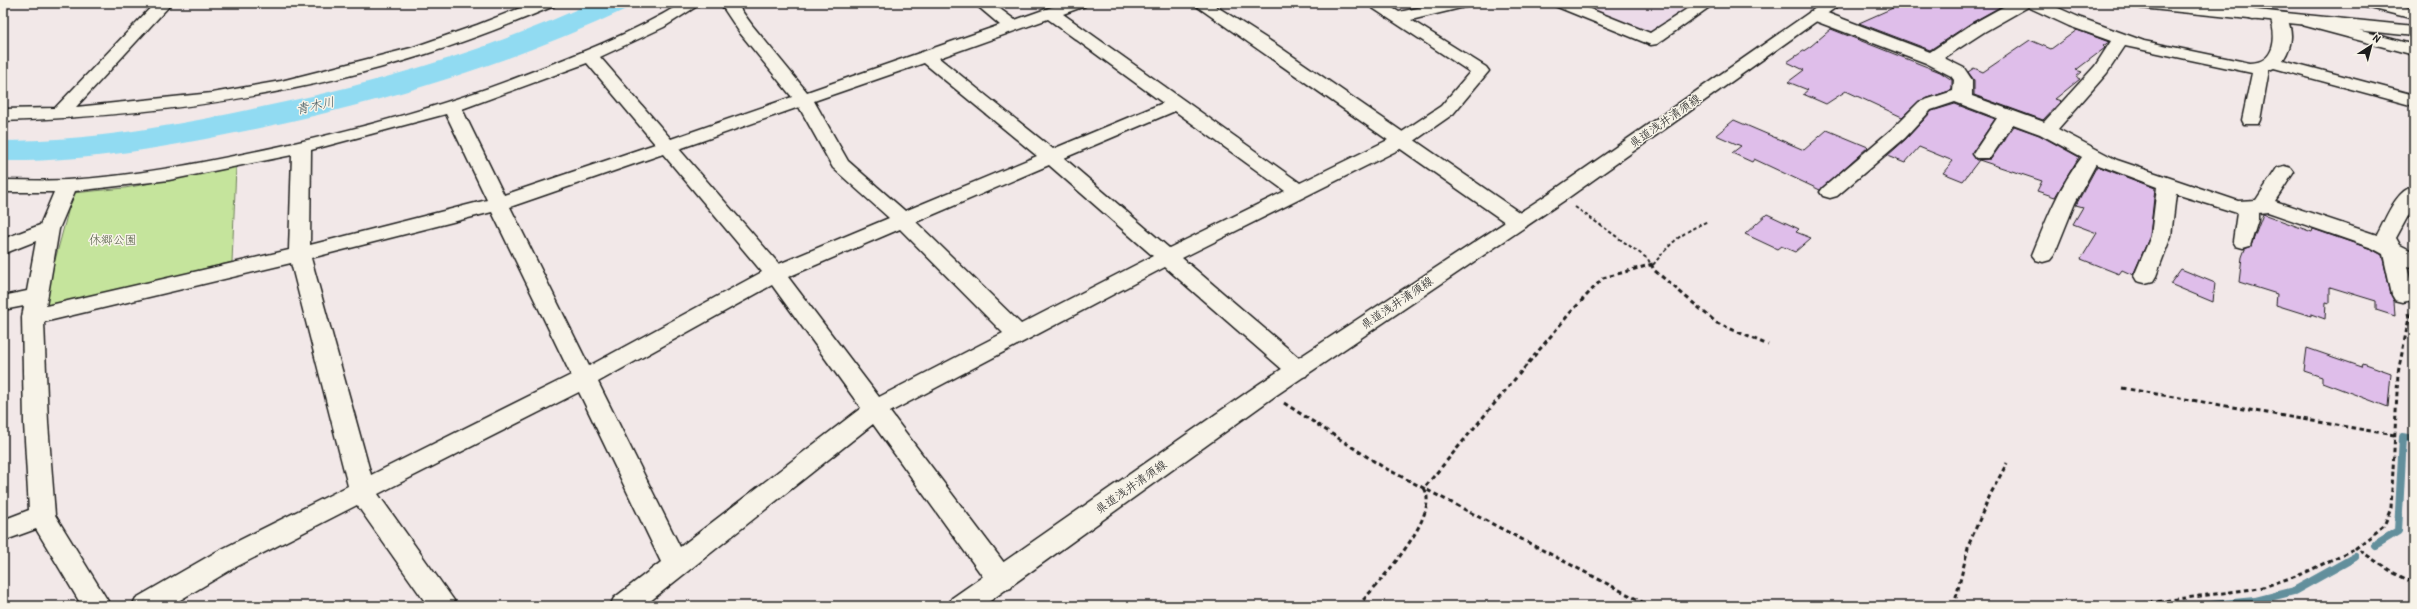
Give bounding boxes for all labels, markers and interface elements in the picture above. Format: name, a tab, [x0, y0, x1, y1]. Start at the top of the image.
north arrow	[2351, 26, 2391, 66]
text: N	[2370, 31, 2383, 45]
street label: 県道浅井清須線	[1625, 90, 1704, 152]
water label: 青木川	[294, 92, 336, 118]
park label: 休郷公園	[89, 231, 137, 248]
street label: 県道浅井清須線	[1357, 272, 1436, 333]
street label: 県道浅井清須線	[1091, 456, 1170, 518]

